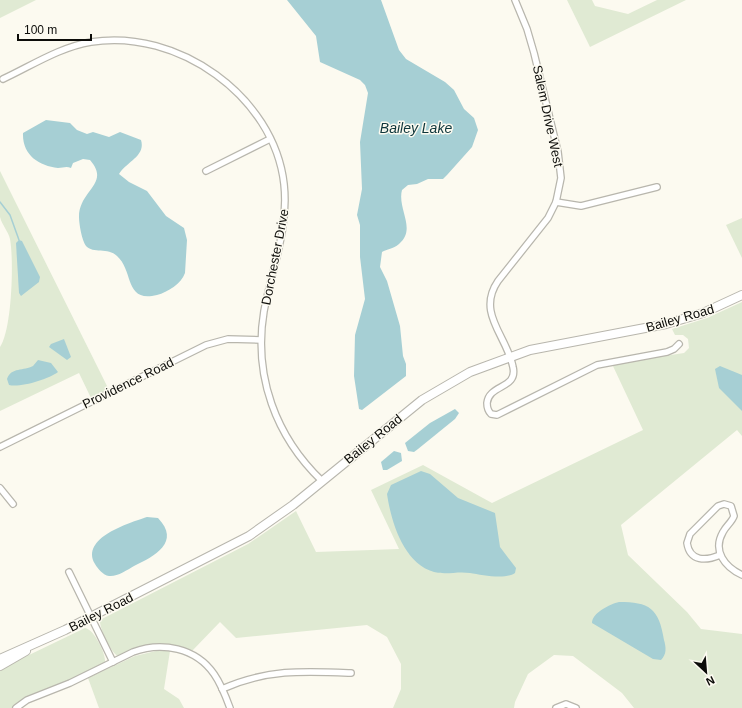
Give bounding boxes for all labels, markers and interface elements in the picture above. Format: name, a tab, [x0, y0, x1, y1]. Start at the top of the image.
scale bar	[18, 16, 91, 42]
text: 100 m	[24, 23, 57, 37]
street label: Salem Drive West	[530, 64, 566, 169]
water label: Bailey Lake	[380, 120, 452, 136]
street label: Dorchester Drive	[258, 208, 292, 306]
street label: Bailey Road	[644, 301, 716, 335]
street label: Providence Road	[80, 354, 176, 412]
street label: Bailey Road	[341, 411, 405, 467]
street label: Bailey Road	[66, 589, 136, 635]
north arrow	[686, 652, 726, 692]
text: N	[704, 674, 717, 688]

